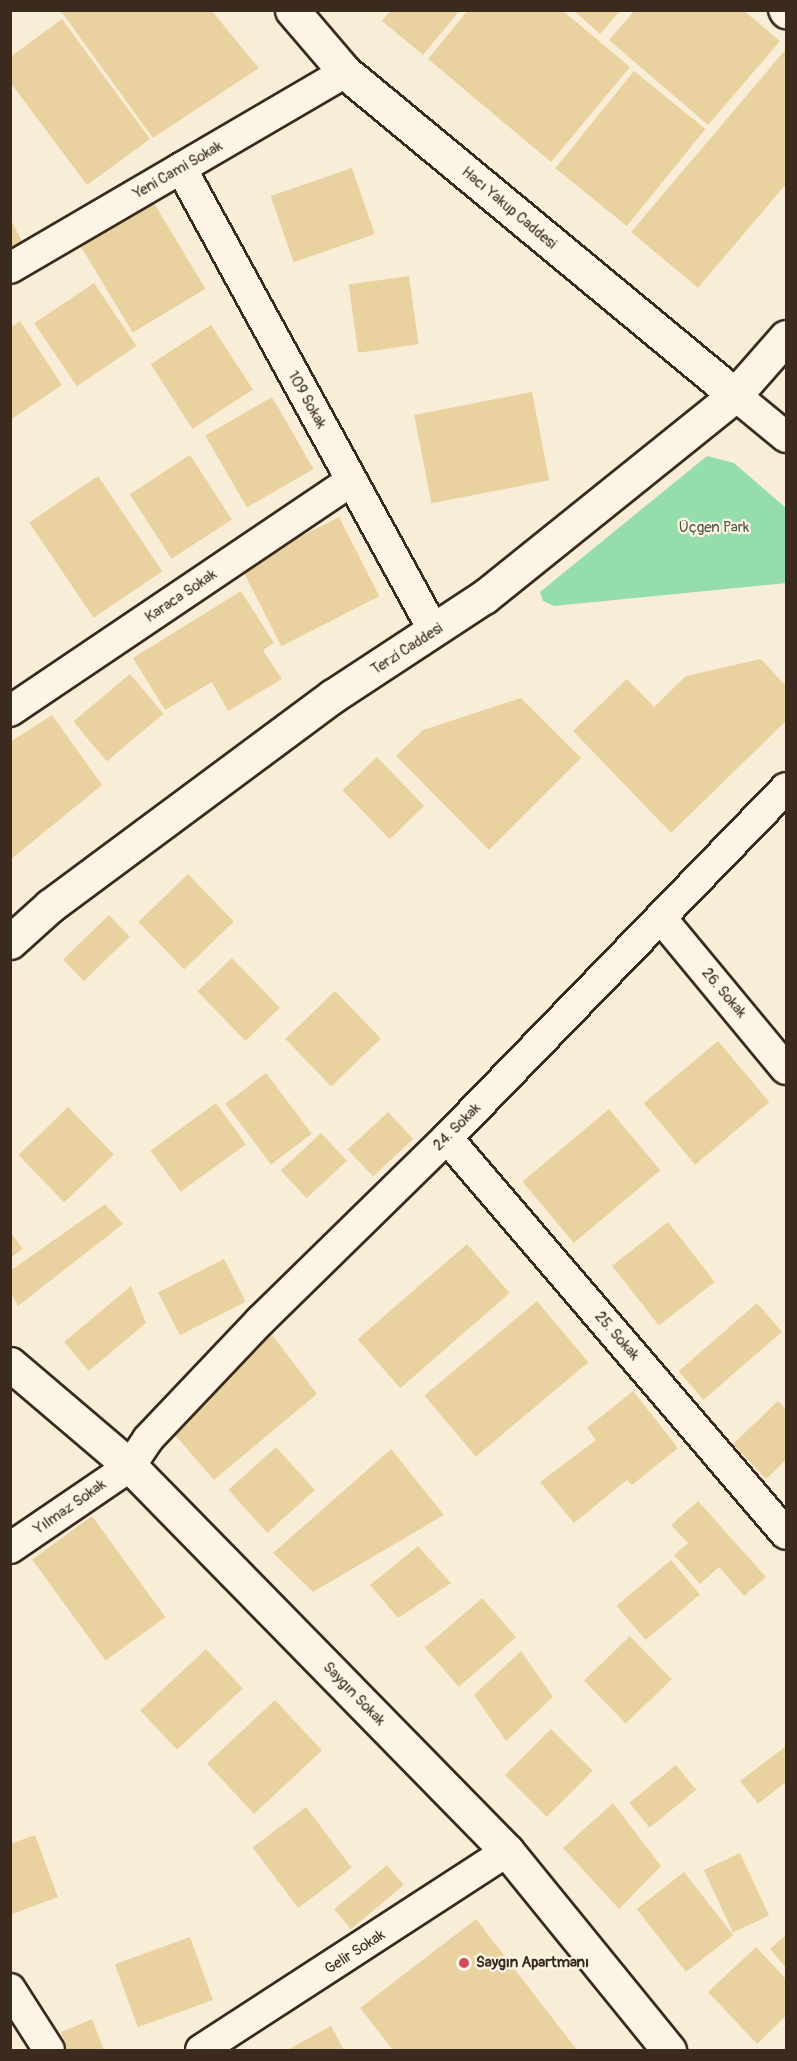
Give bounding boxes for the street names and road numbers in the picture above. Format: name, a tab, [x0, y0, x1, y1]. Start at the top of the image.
street label: Yeni Cami Sokak	[130, 137, 226, 203]
street label: Hacı Yakup Caddesi	[458, 163, 560, 253]
street label: 109 Sokak	[284, 368, 330, 432]
street label: Karaca Sokak	[142, 565, 220, 627]
street label: Terzi Caddesi	[368, 619, 446, 679]
street label: 26. Sokak	[698, 964, 750, 1022]
street label: 24. Sokak	[429, 1099, 485, 1155]
street label: 25. Sokak	[591, 1308, 643, 1364]
street label: Yılmaz Sokak	[30, 1476, 110, 1538]
street label: Saygın Sokak	[319, 1658, 389, 1730]
street label: Gelir Sokak	[321, 1926, 389, 1978]

